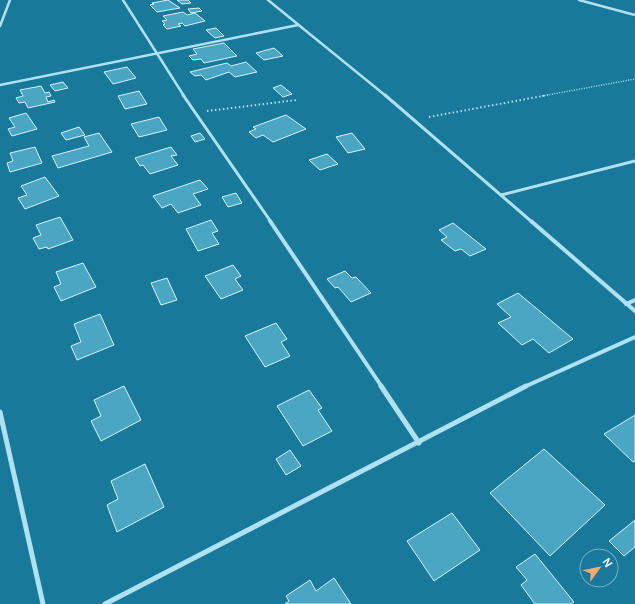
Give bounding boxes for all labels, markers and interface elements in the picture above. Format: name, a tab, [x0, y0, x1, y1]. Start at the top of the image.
north arrow	[579, 548, 619, 588]
text: N	[599, 555, 616, 570]

